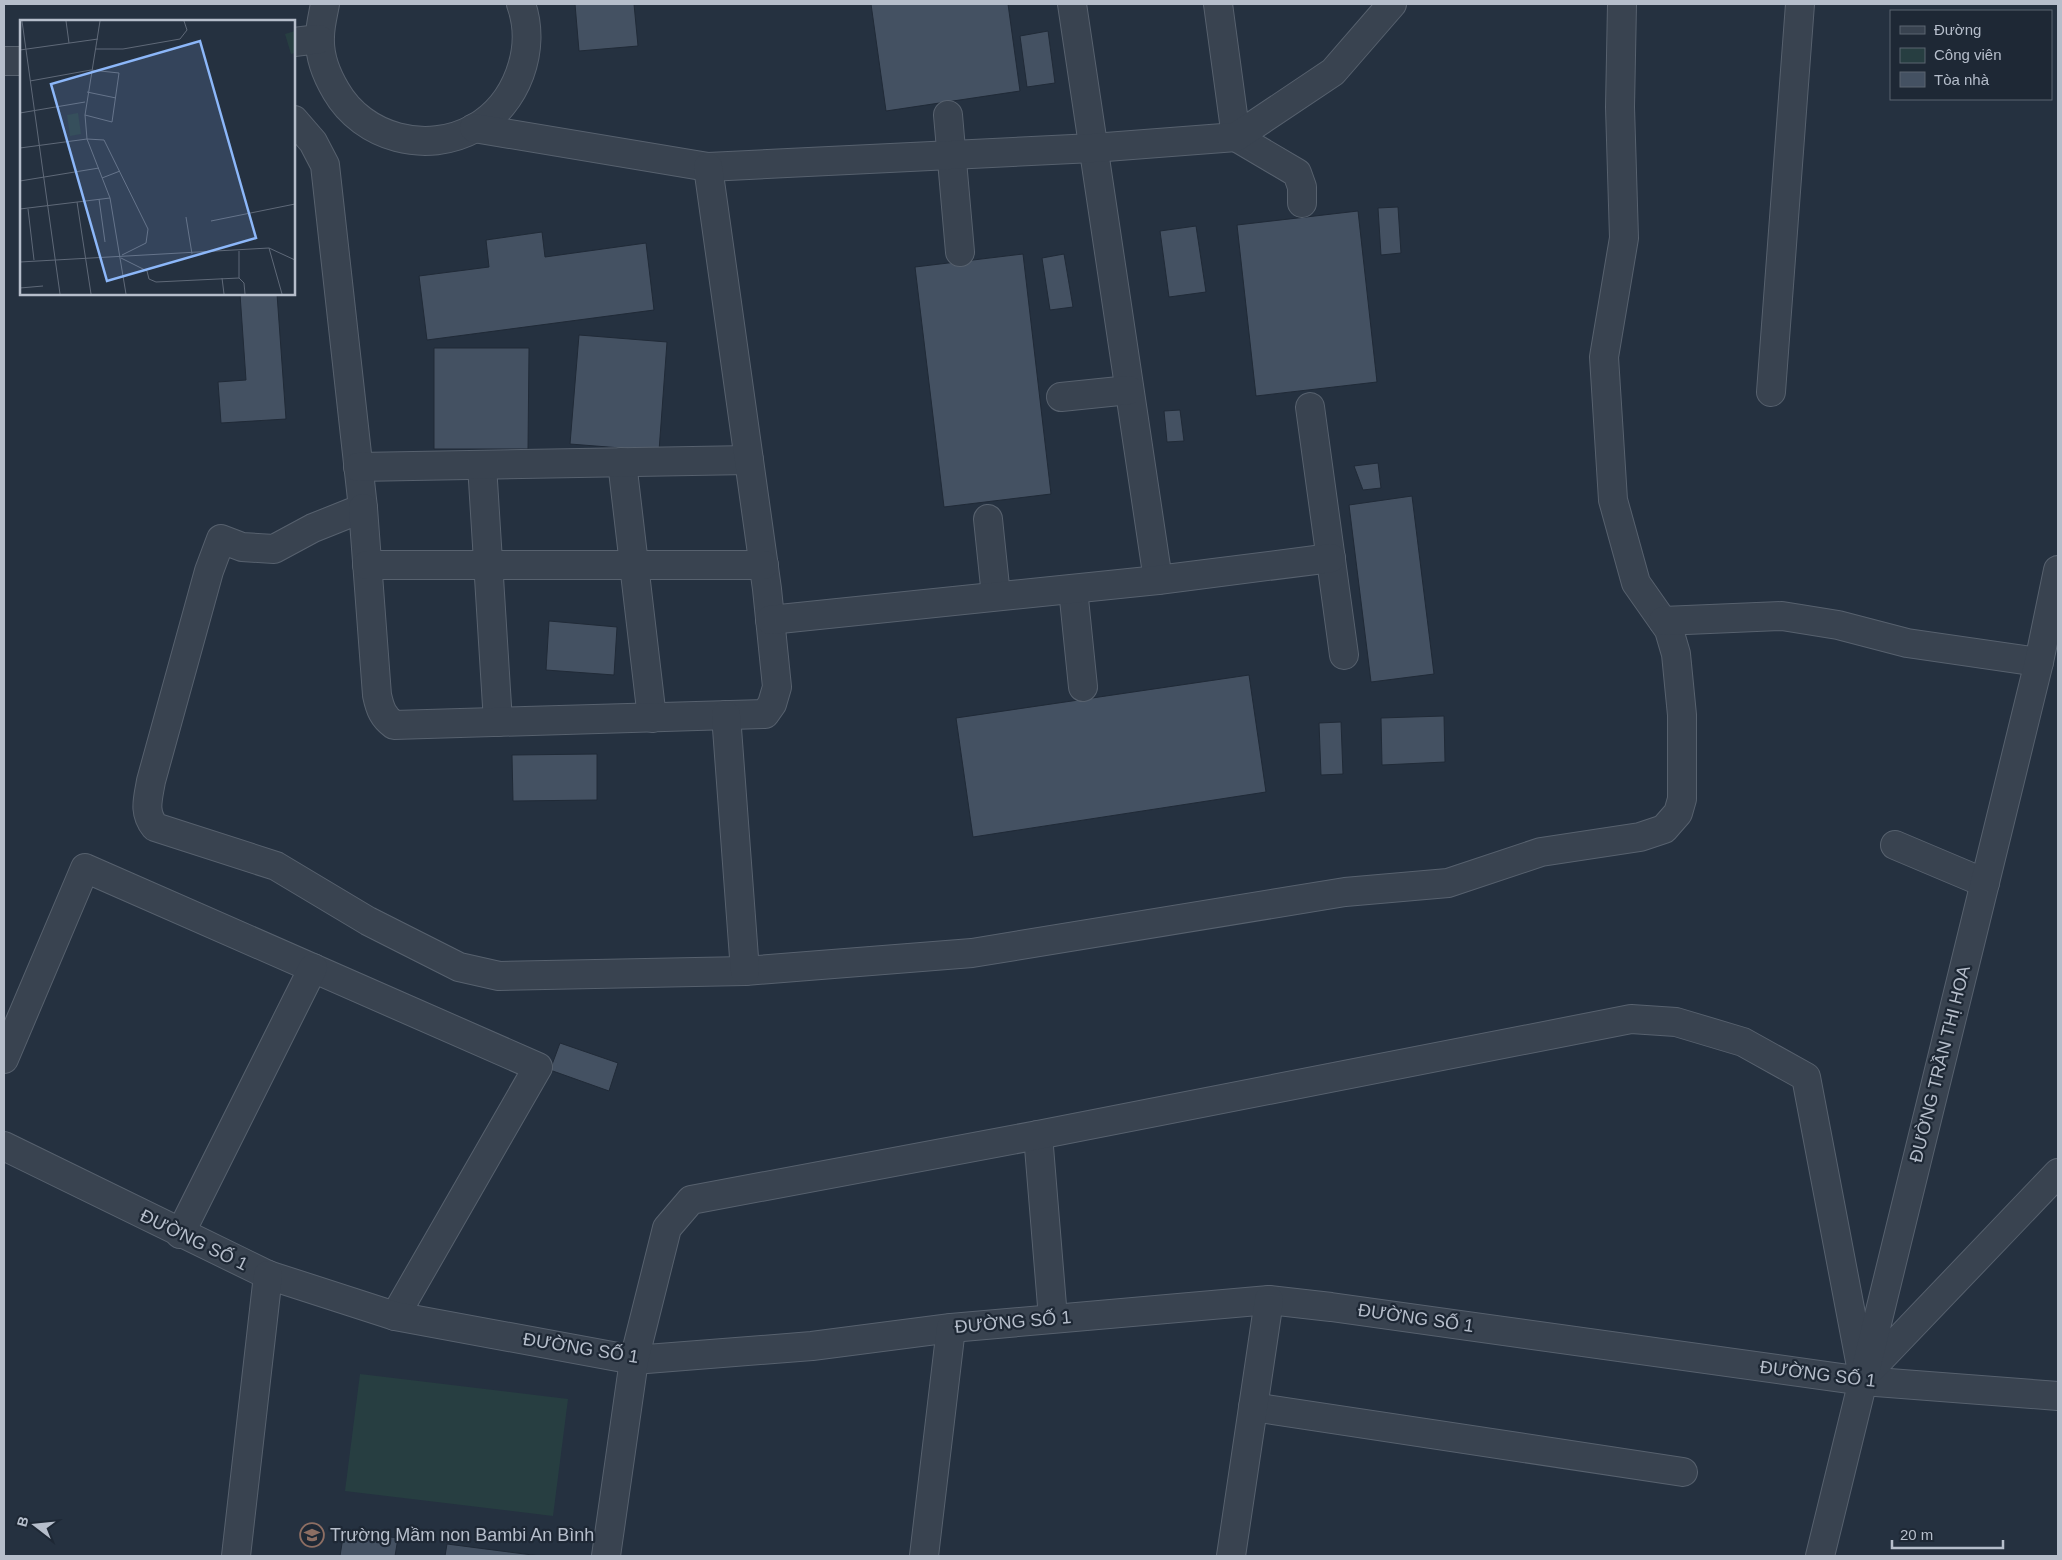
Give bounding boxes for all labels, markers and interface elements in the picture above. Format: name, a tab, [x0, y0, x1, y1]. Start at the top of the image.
legend	[1890, 10, 2052, 100]
inset map	[20, 20, 295, 295]
text: Đường	[1934, 21, 1981, 38]
text: Công viên	[1934, 46, 2002, 63]
text: Tòa nhà	[1934, 71, 1990, 88]
street label: ĐƯỜNG TRẦN THỊ HOA	[1905, 963, 1974, 1165]
street label: ĐƯỜNG SỐ 1	[137, 1205, 251, 1275]
street label: ĐƯỜNG SỐ 1	[1357, 1299, 1475, 1336]
street label: ĐƯỜNG SỐ 1	[954, 1306, 1072, 1337]
street label: ĐƯỜNG SỐ 1	[522, 1328, 640, 1367]
street label: ĐƯỜNG SỐ 1	[1759, 1356, 1877, 1391]
north arrow	[10, 1500, 60, 1550]
text: B	[13, 1514, 32, 1528]
scale bar	[1892, 1518, 2003, 1550]
school or university icon: Trường Mầm non Bambi An Bình	[299, 1522, 325, 1548]
place label: Trường Mầm non Bambi An Bình	[330, 1525, 594, 1545]
text: 20 m	[1900, 1526, 1933, 1543]

